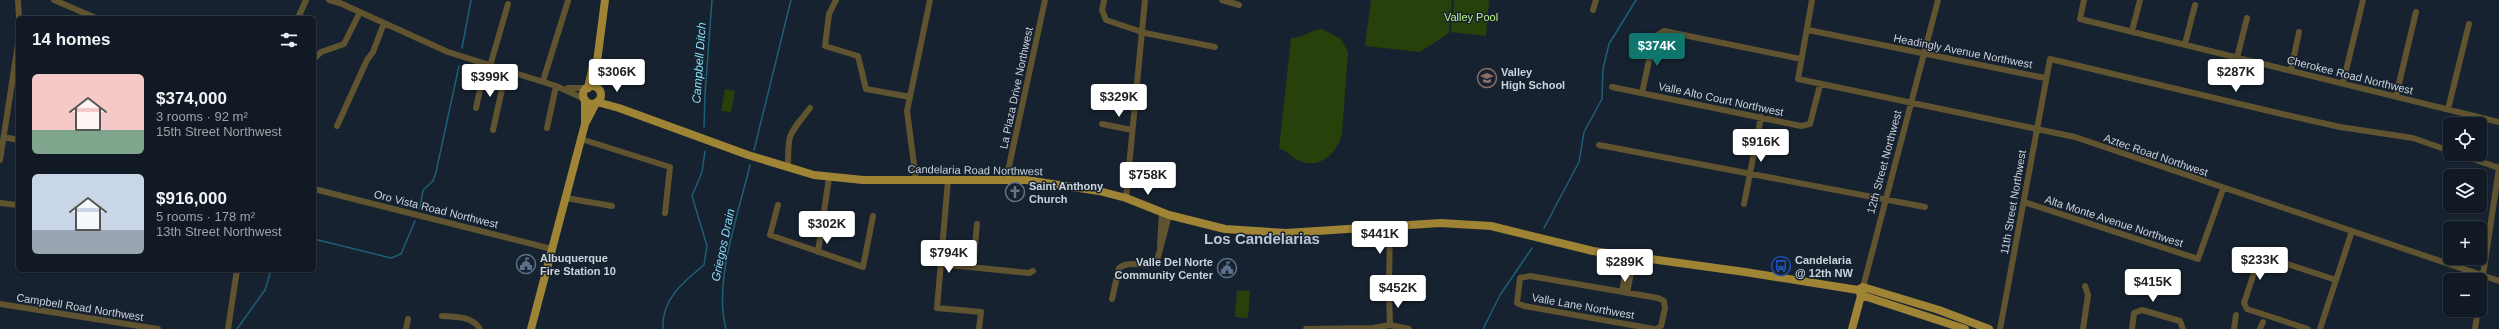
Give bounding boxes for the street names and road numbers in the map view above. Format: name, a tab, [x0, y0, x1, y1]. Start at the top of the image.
street label: La Plaza Drive Northwest	[997, 26, 1035, 150]
street label: Headingly Avenue Northwest	[1893, 32, 2033, 70]
street label: Cherokee Road Northwest	[2286, 53, 2414, 97]
street label: Valle Alto Court Northwest	[1657, 80, 1785, 118]
street label: 12th Street Northwest	[1864, 109, 1904, 215]
street label: Aztec Road Northwest	[2102, 132, 2210, 178]
street label: 11th Street Northwest	[1998, 149, 2028, 255]
street label: Candelaria Road Northwest	[907, 163, 1043, 177]
street label: Oro Vista Road Northwest	[373, 188, 499, 230]
street label: Alta Monte Avenue Northwest	[2043, 193, 2185, 249]
street label: Campbell Road Northwest	[16, 291, 144, 323]
street label: Valle Lane Northwest	[1531, 291, 1635, 321]

